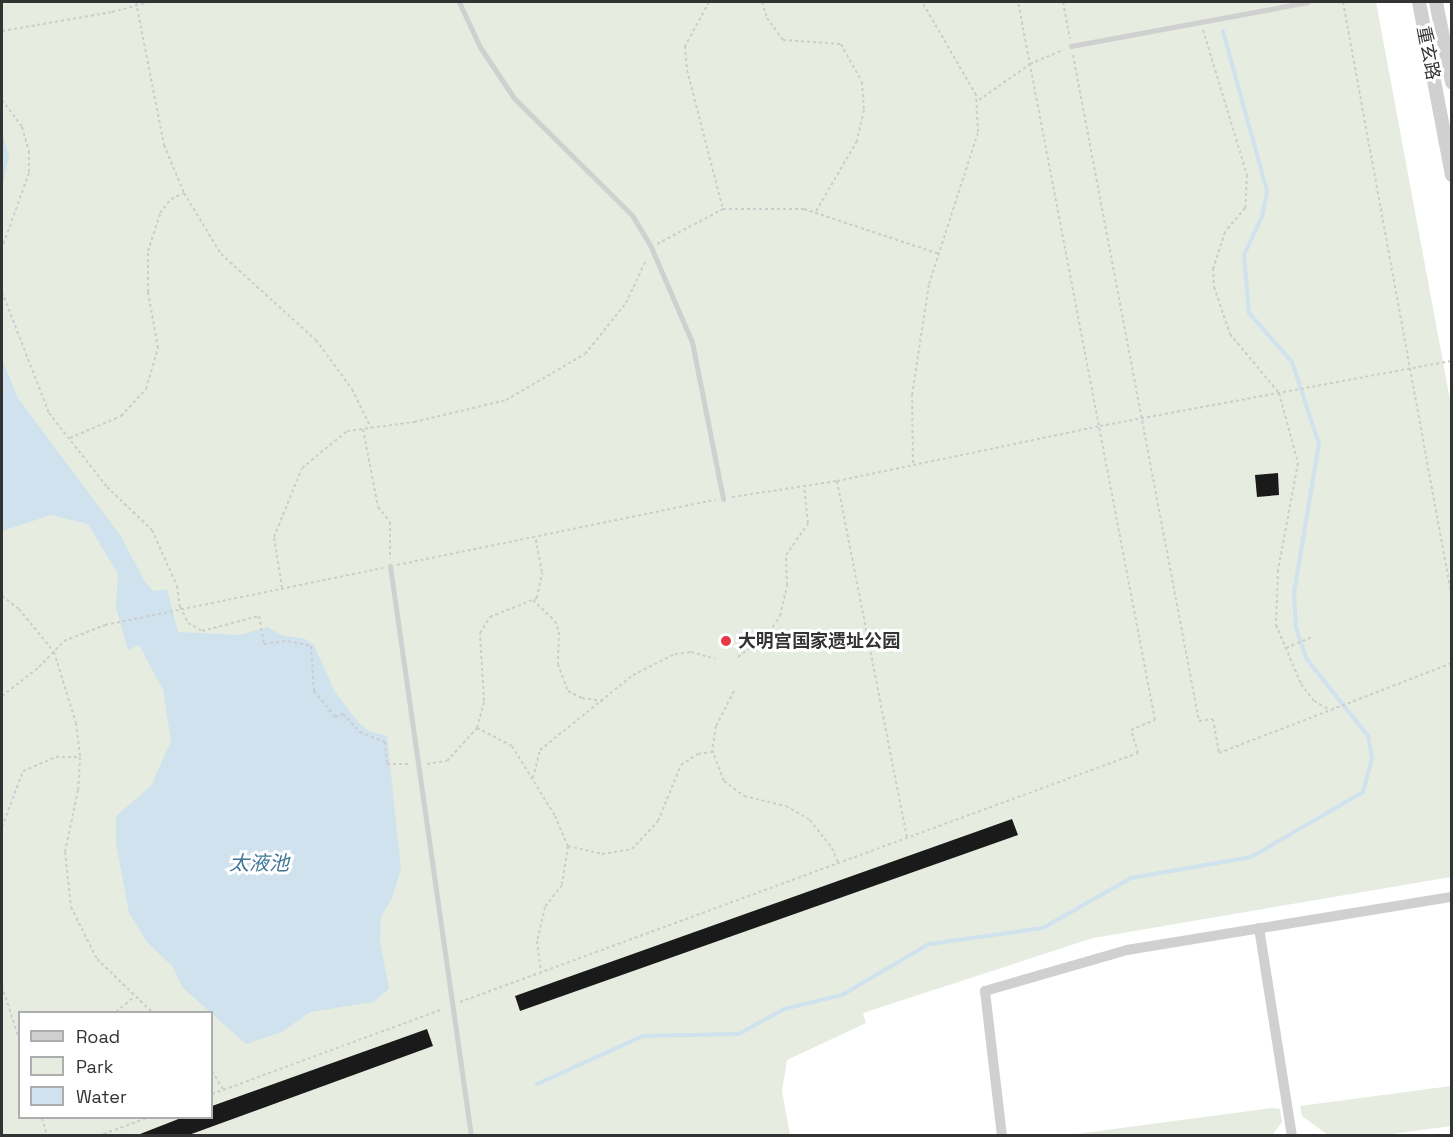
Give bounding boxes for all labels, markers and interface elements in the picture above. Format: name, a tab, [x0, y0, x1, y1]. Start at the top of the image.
street label: 重玄路	[1412, 24, 1444, 82]
place label: 大明宫国家遗址公园	[738, 630, 900, 652]
marker: 大明宫国家遗址公园	[719, 634, 733, 648]
water label: 太液池	[229, 851, 289, 875]
legend	[18, 1011, 213, 1119]
text: Road	[76, 1025, 120, 1048]
text: Park	[76, 1055, 113, 1078]
text: Water	[76, 1085, 127, 1108]

